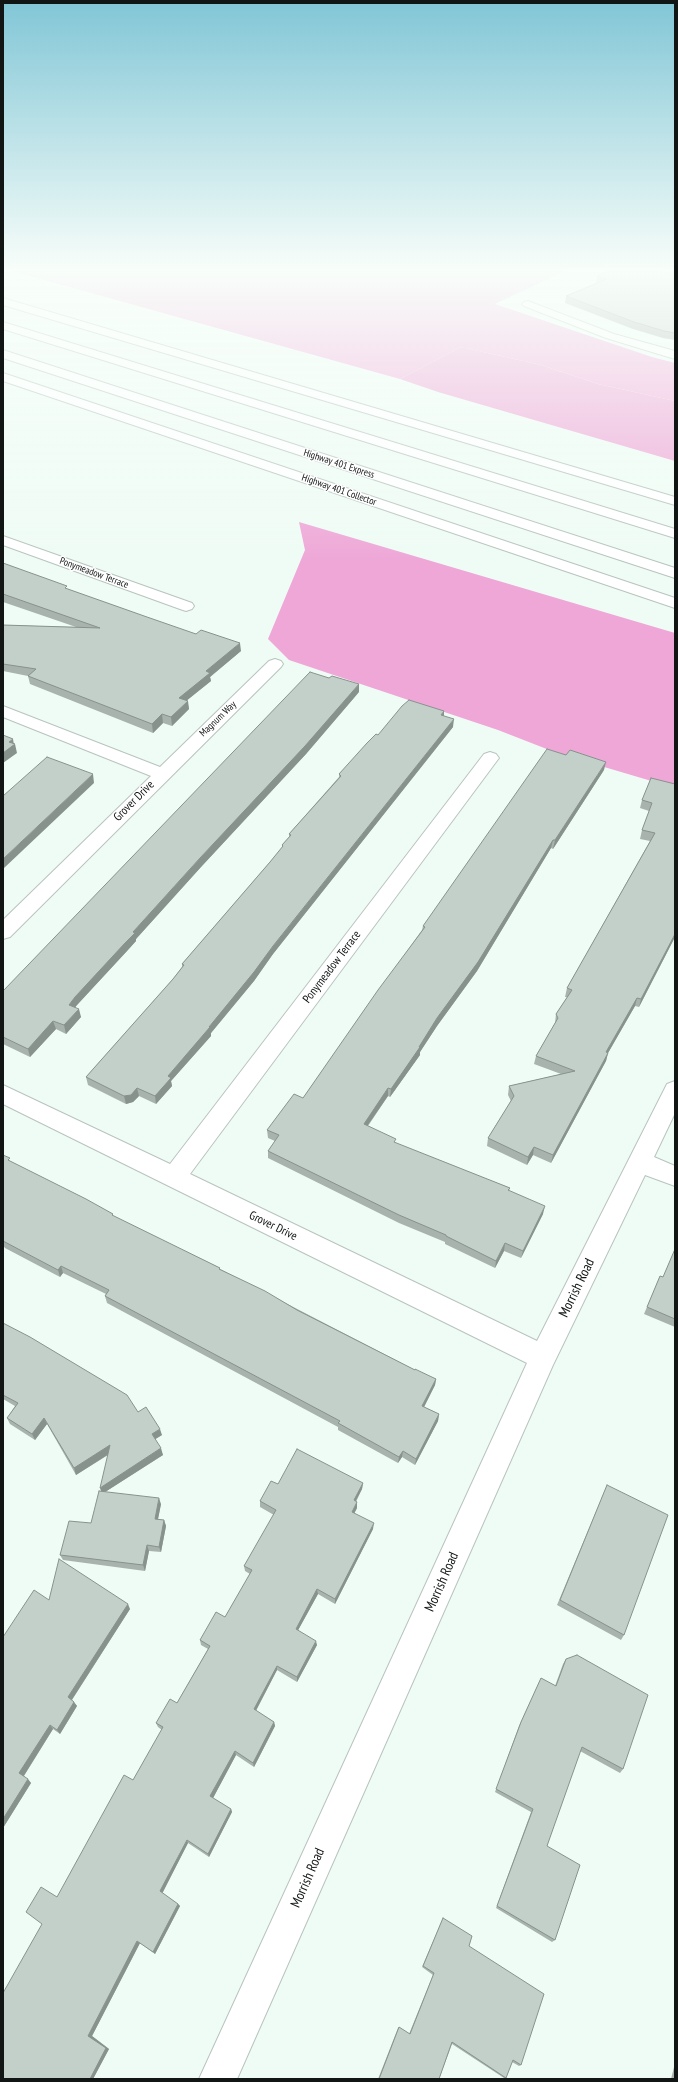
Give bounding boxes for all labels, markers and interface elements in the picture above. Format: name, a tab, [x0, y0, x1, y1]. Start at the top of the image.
street label: Highway 401 Express	[302, 447, 376, 481]
street label: Highway 401 Collector	[300, 472, 378, 508]
street label: Ponymeadow Terrace	[58, 555, 130, 591]
street label: Magnum Way	[197, 699, 239, 739]
street label: Grover Drive	[111, 778, 157, 824]
street label: Ponymeadow Terrace	[300, 928, 364, 1006]
street label: Grover Drive	[247, 1208, 299, 1244]
street label: Morrish Road	[556, 1256, 598, 1320]
street label: Morrish Road	[421, 1550, 463, 1614]
street label: Morrish Road	[287, 1846, 329, 1910]

